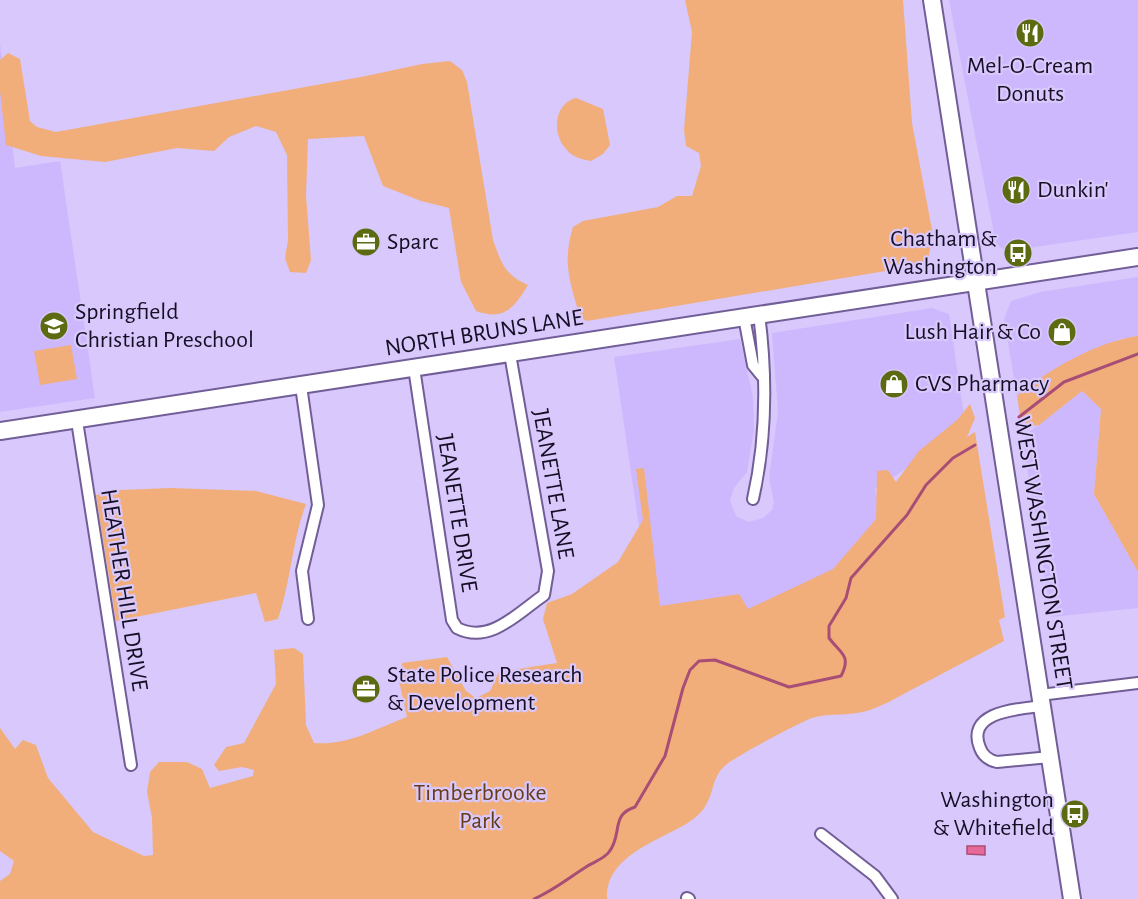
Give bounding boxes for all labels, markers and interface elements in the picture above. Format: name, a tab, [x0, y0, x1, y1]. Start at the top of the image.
restaurant icon: Mel-O-Cream Donuts	[1014, 17, 1046, 49]
place label: Mel-O-Cream Donuts	[967, 54, 1093, 106]
restaurant icon: Dunkin'	[1000, 174, 1032, 206]
place label: Dunkin'	[1037, 178, 1108, 202]
office icon: Sparc	[350, 226, 382, 258]
place label: Chatham & Washington	[883, 227, 997, 279]
place label: Sparc	[387, 230, 438, 254]
bus stop icon: Chatham & Washington	[1002, 237, 1034, 269]
place label: Springfield Christian Preschool	[75, 300, 254, 352]
street label: NORTH BRUNS LANE	[383, 305, 585, 360]
school or university icon: Springfield Christian Preschool	[38, 310, 70, 342]
shop icon: Lush Hair & Co	[1046, 316, 1078, 348]
place label: Lush Hair & Co	[905, 320, 1041, 344]
shop icon: CVS Pharmacy	[878, 368, 910, 400]
place label: CVS Pharmacy	[915, 372, 1049, 396]
street label: JEANETTE LANE	[528, 407, 578, 561]
street label: WEST WASHINGTON STREET	[1010, 415, 1077, 692]
street label: JEANETTE DRIVE	[433, 432, 481, 594]
street label: HEATHER HILL DRIVE	[96, 487, 152, 693]
place label: State Police Research & Development	[387, 663, 582, 715]
office icon: State Police Research & Development	[350, 673, 382, 705]
park label: Timberbrooke Park	[414, 781, 546, 833]
place label: Washington & Whitefield	[933, 788, 1054, 840]
bus stop icon: Washington & Whitefield	[1059, 798, 1091, 830]

